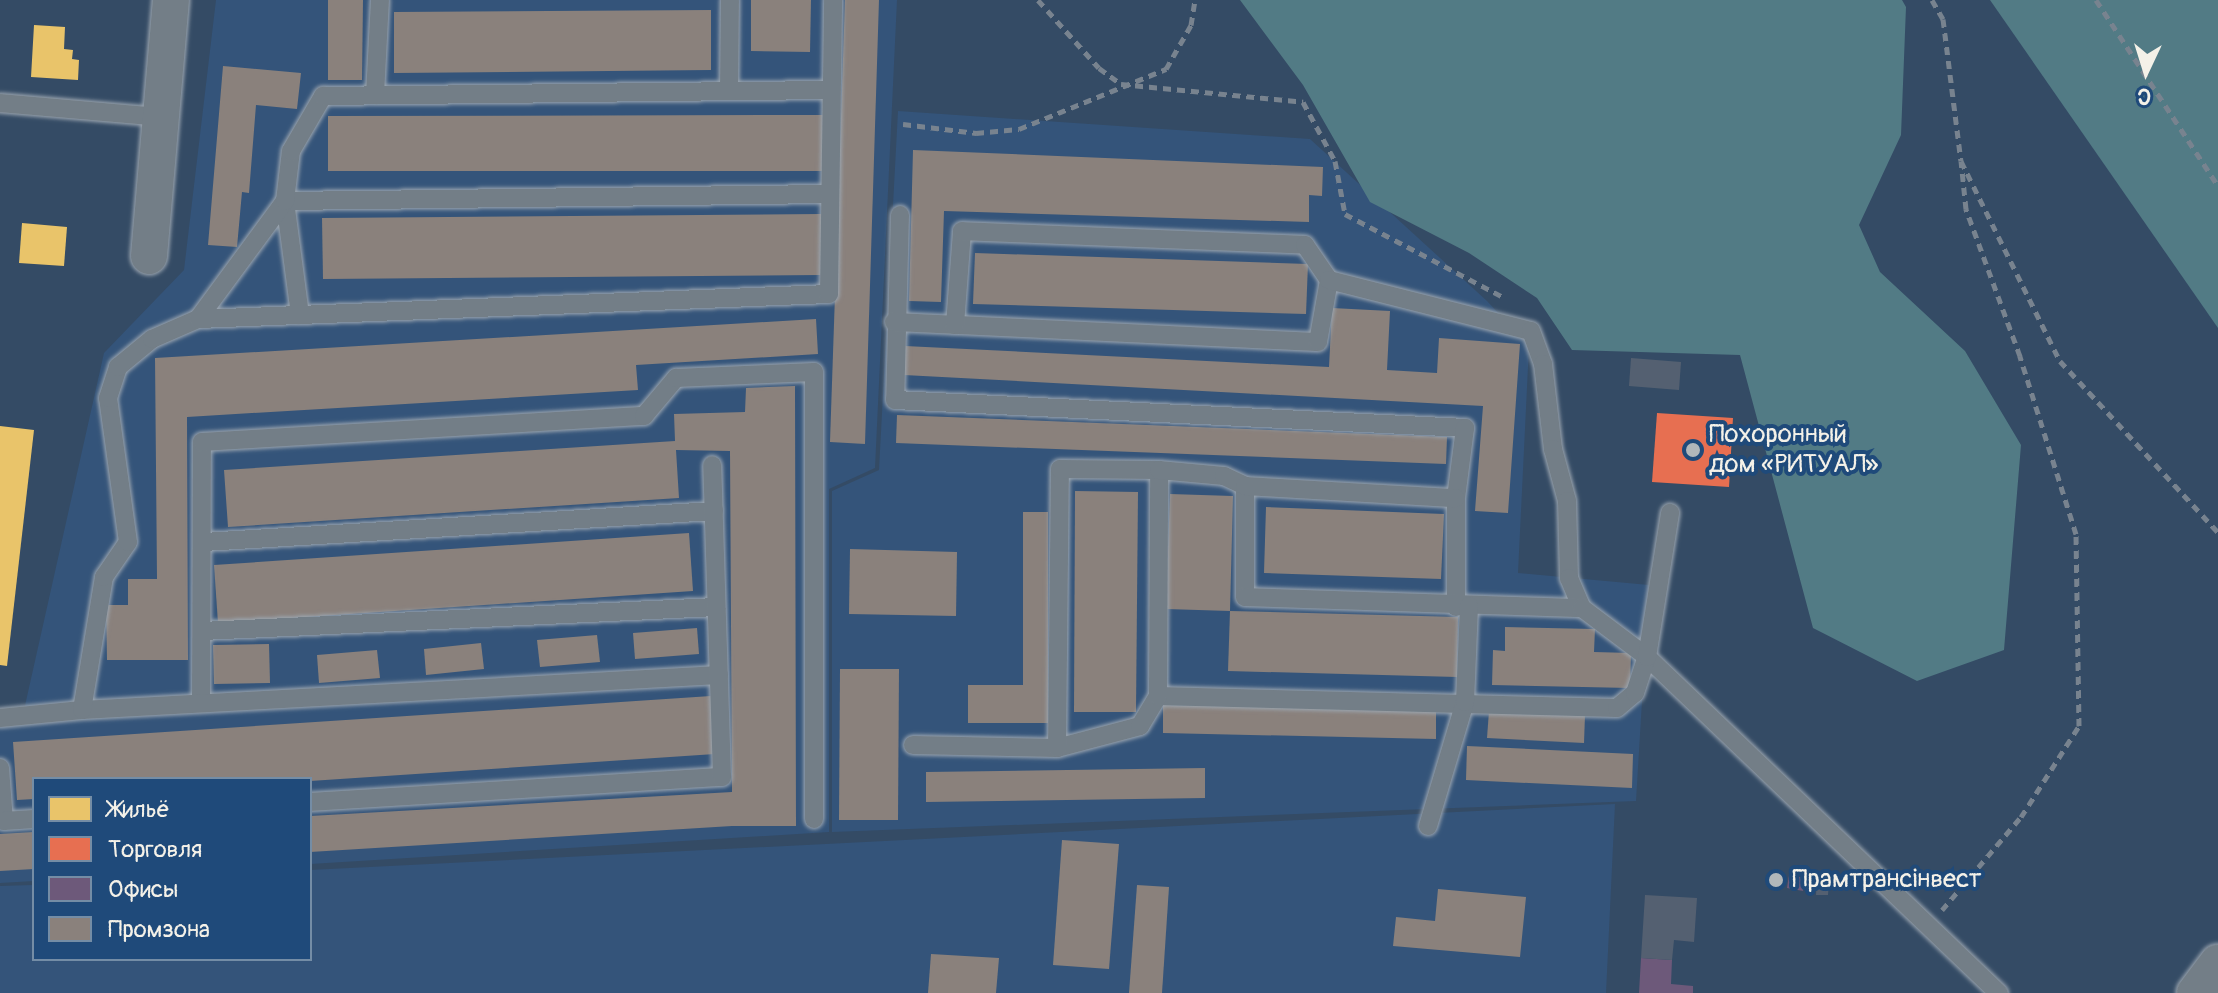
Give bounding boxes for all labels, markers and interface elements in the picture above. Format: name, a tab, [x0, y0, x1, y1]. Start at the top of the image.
north arrow	[2106, 32, 2186, 112]
text: С	[2137, 82, 2152, 110]
place label: Похоронный дом «РИТУАЛ»	[1709, 419, 1878, 480]
marker: Похоронный дом «РИТУАЛ»	[1684, 441, 1702, 459]
legend	[32, 777, 312, 961]
text: Жильё	[108, 795, 170, 824]
text: Торговля	[108, 835, 202, 864]
place label: Прамтрансінвест	[1792, 864, 1982, 896]
marker: Прамтрансінвест	[1767, 871, 1785, 889]
text: Офисы	[108, 875, 179, 904]
text: Промзона	[108, 915, 210, 944]

